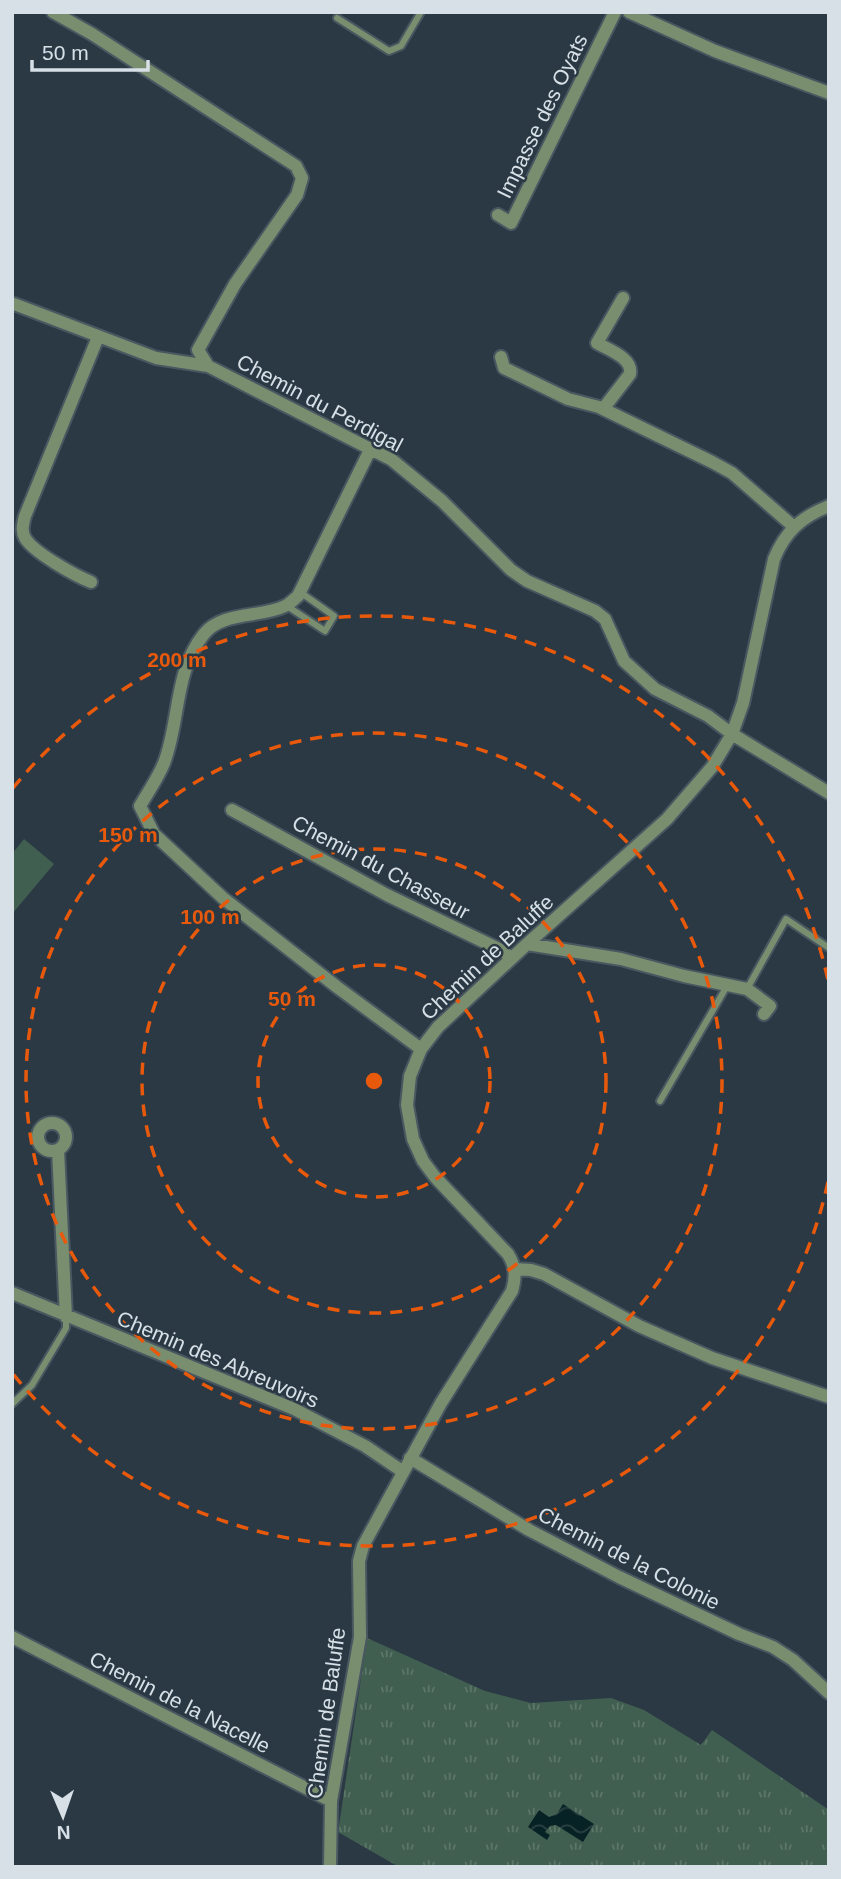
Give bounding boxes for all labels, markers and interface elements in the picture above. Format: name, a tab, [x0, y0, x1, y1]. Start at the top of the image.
scale bar	[32, 28, 147, 72]
street label: Impasse des Oyats	[492, 30, 592, 202]
text: 50 m	[42, 41, 89, 64]
street label: Chemin du Perdigal	[233, 350, 407, 456]
text: 200 m	[147, 648, 207, 671]
street label: Chemin du Chasseur	[289, 811, 473, 923]
text: 150 m	[98, 823, 158, 846]
street label: Chemin de Baluffe	[416, 890, 558, 1024]
text: 100 m	[180, 905, 240, 928]
text: 50 m	[268, 987, 316, 1010]
centre of rings	[362, 1069, 386, 1093]
street label: Chemin des Abreuvoirs	[114, 1306, 322, 1412]
street label: Chemin de la Colonie	[534, 1502, 724, 1614]
street label: Chemin de Baluffe	[303, 1626, 349, 1800]
street label: Chemin de la Nacelle	[86, 1646, 274, 1758]
north arrow	[28, 1781, 98, 1851]
text: N	[56, 1822, 71, 1843]

